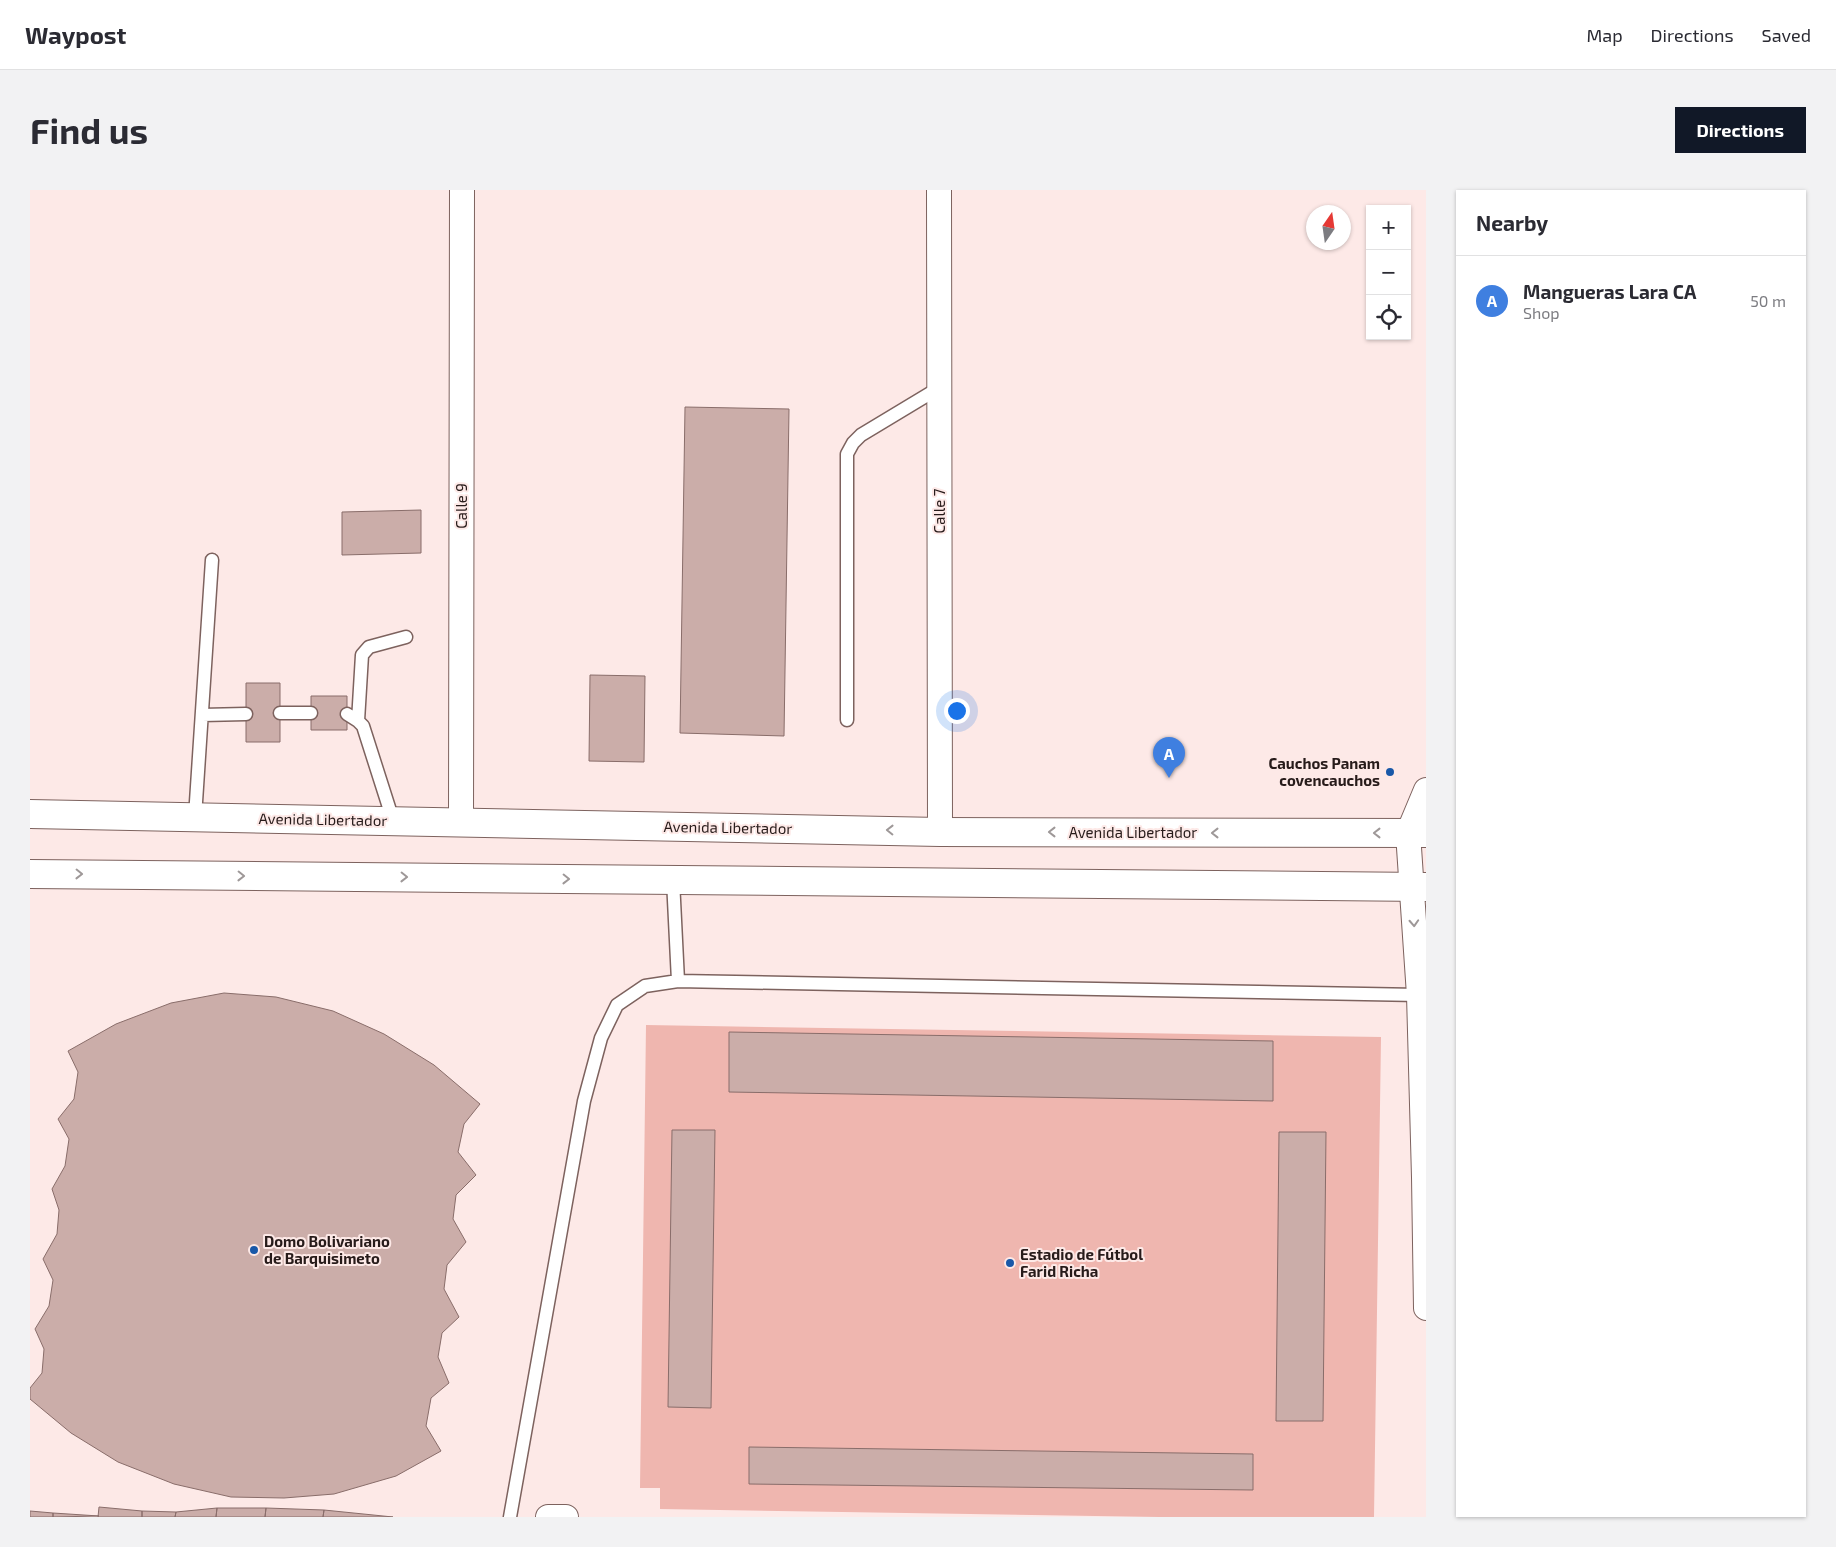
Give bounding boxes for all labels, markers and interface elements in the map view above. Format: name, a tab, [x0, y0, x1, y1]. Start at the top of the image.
text: Waypost	[25, 20, 126, 49]
text: Map	[1586, 24, 1623, 46]
text: Directions	[1651, 24, 1734, 46]
text: Saved	[1762, 24, 1811, 46]
button: Directions	[1675, 107, 1806, 153]
text: Find us	[30, 109, 148, 151]
north arrow	[1306, 205, 1351, 250]
map controls	[1366, 205, 1411, 340]
button: +	[1366, 205, 1411, 250]
text: Nearby	[1476, 210, 1548, 235]
button: −	[1366, 250, 1411, 295]
text: Mangueras Lara CA	[1523, 280, 1696, 303]
text: A	[1487, 291, 1497, 310]
text: 50 m	[1750, 291, 1786, 310]
button: locate	[1366, 295, 1411, 340]
text: Shop	[1523, 303, 1560, 322]
street label: Calle 9	[452, 483, 470, 529]
street label: Calle 7	[930, 488, 948, 533]
your location	[944, 698, 970, 724]
pin: A	[1153, 737, 1185, 778]
place label: Cauchos Panam covencauchos	[1268, 754, 1380, 789]
marker: Cauchos Panam covencauchos	[1384, 766, 1396, 778]
street label: Avenida Libertador	[259, 809, 387, 829]
street label: Avenida Libertador	[664, 817, 792, 837]
street label: Avenida Libertador	[1069, 823, 1197, 841]
one-way arrow	[886, 825, 894, 836]
one-way arrow	[1048, 827, 1056, 837]
one-way arrow	[1211, 828, 1218, 838]
one-way arrow	[1373, 828, 1381, 838]
one-way arrow	[75, 869, 83, 879]
one-way arrow	[238, 871, 245, 881]
one-way arrow	[400, 872, 408, 882]
one-way arrow	[562, 874, 570, 884]
one-way arrow	[1409, 919, 1420, 927]
place label: Domo Bolivariano de Barquisimeto	[264, 1232, 390, 1267]
marker: Domo Bolivariano de Barquisimeto	[248, 1244, 260, 1256]
place label: Estadio de Fútbol Farid Richa	[1020, 1245, 1143, 1280]
marker: Estadio de Fútbol Farid Richa	[1004, 1257, 1016, 1269]

